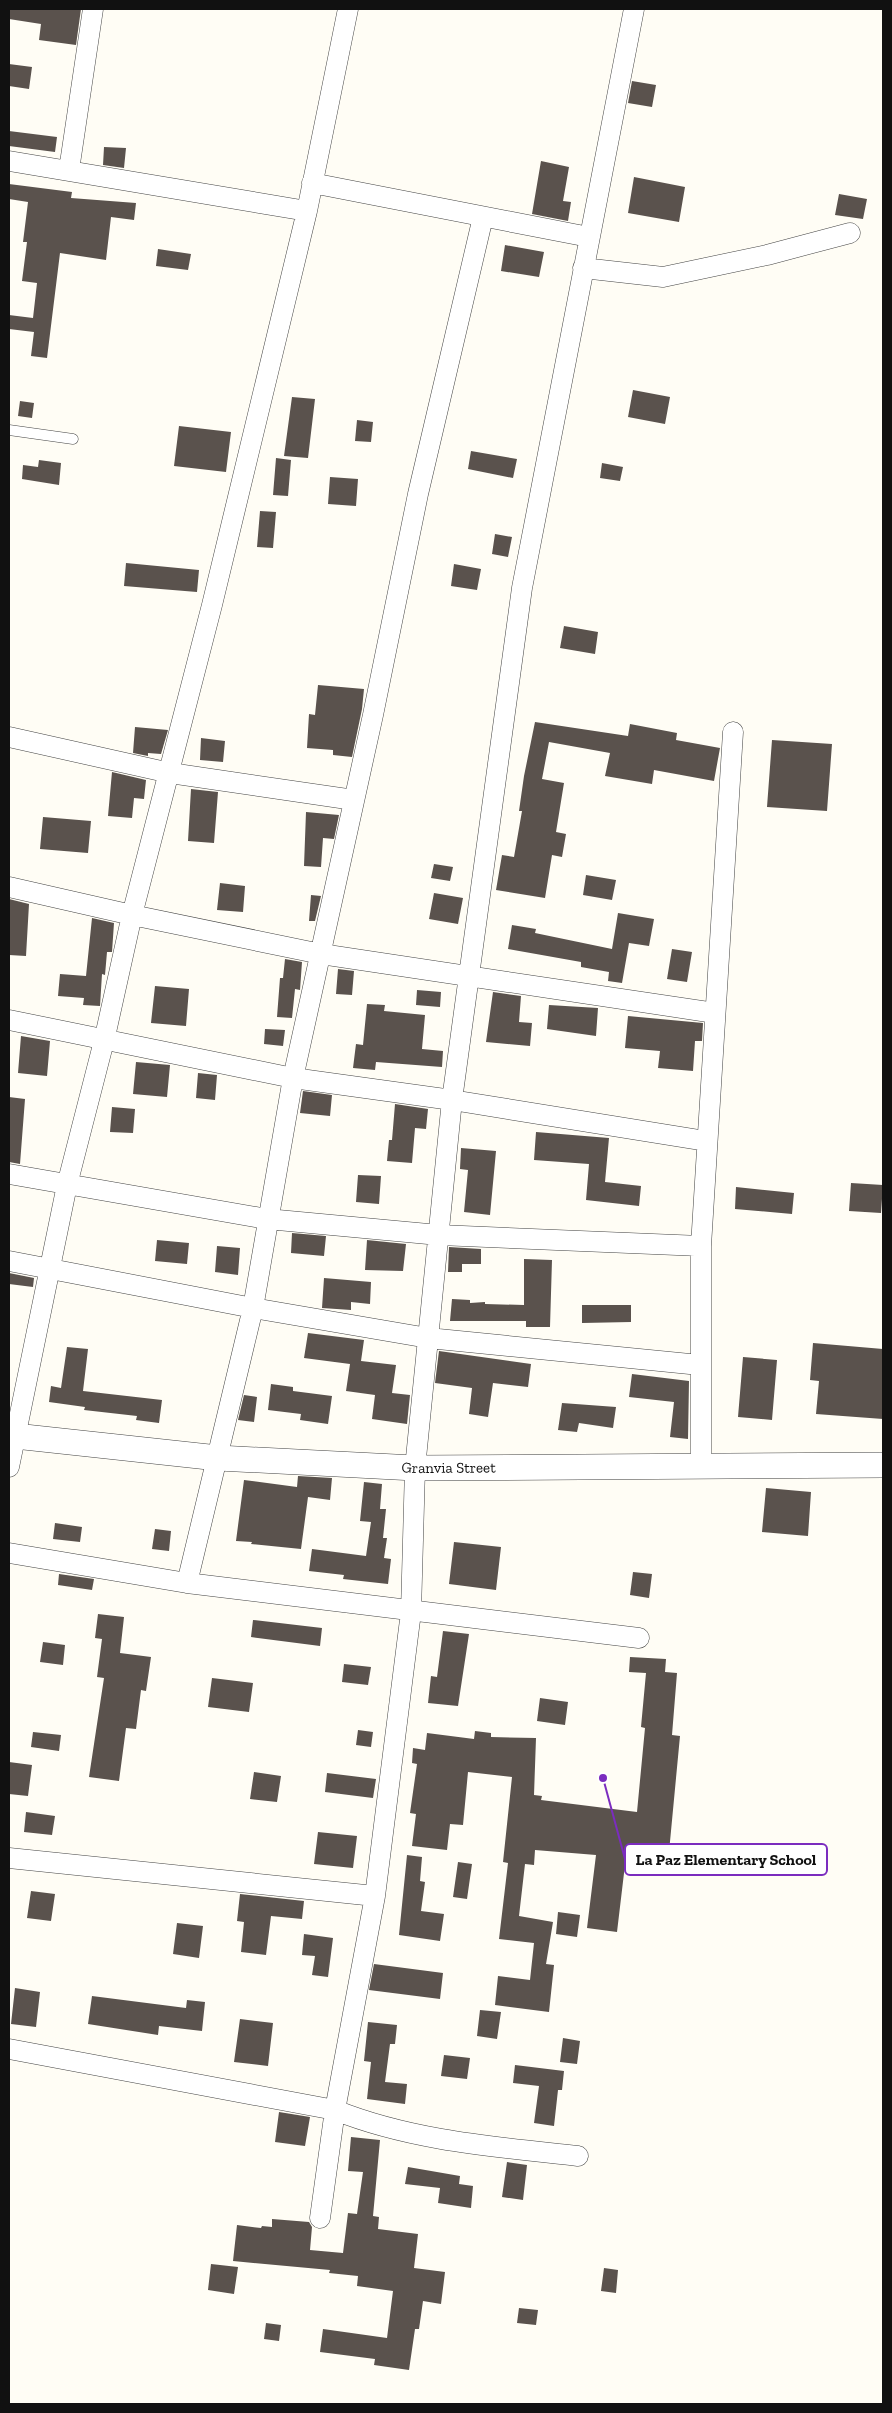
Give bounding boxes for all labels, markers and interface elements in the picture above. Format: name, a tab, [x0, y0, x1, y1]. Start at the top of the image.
street label: Granvia Street	[401, 1458, 496, 1477]
callout: La Paz Elementary School	[625, 1844, 827, 1875]
text: La Paz Elementary School	[636, 1850, 817, 1869]

